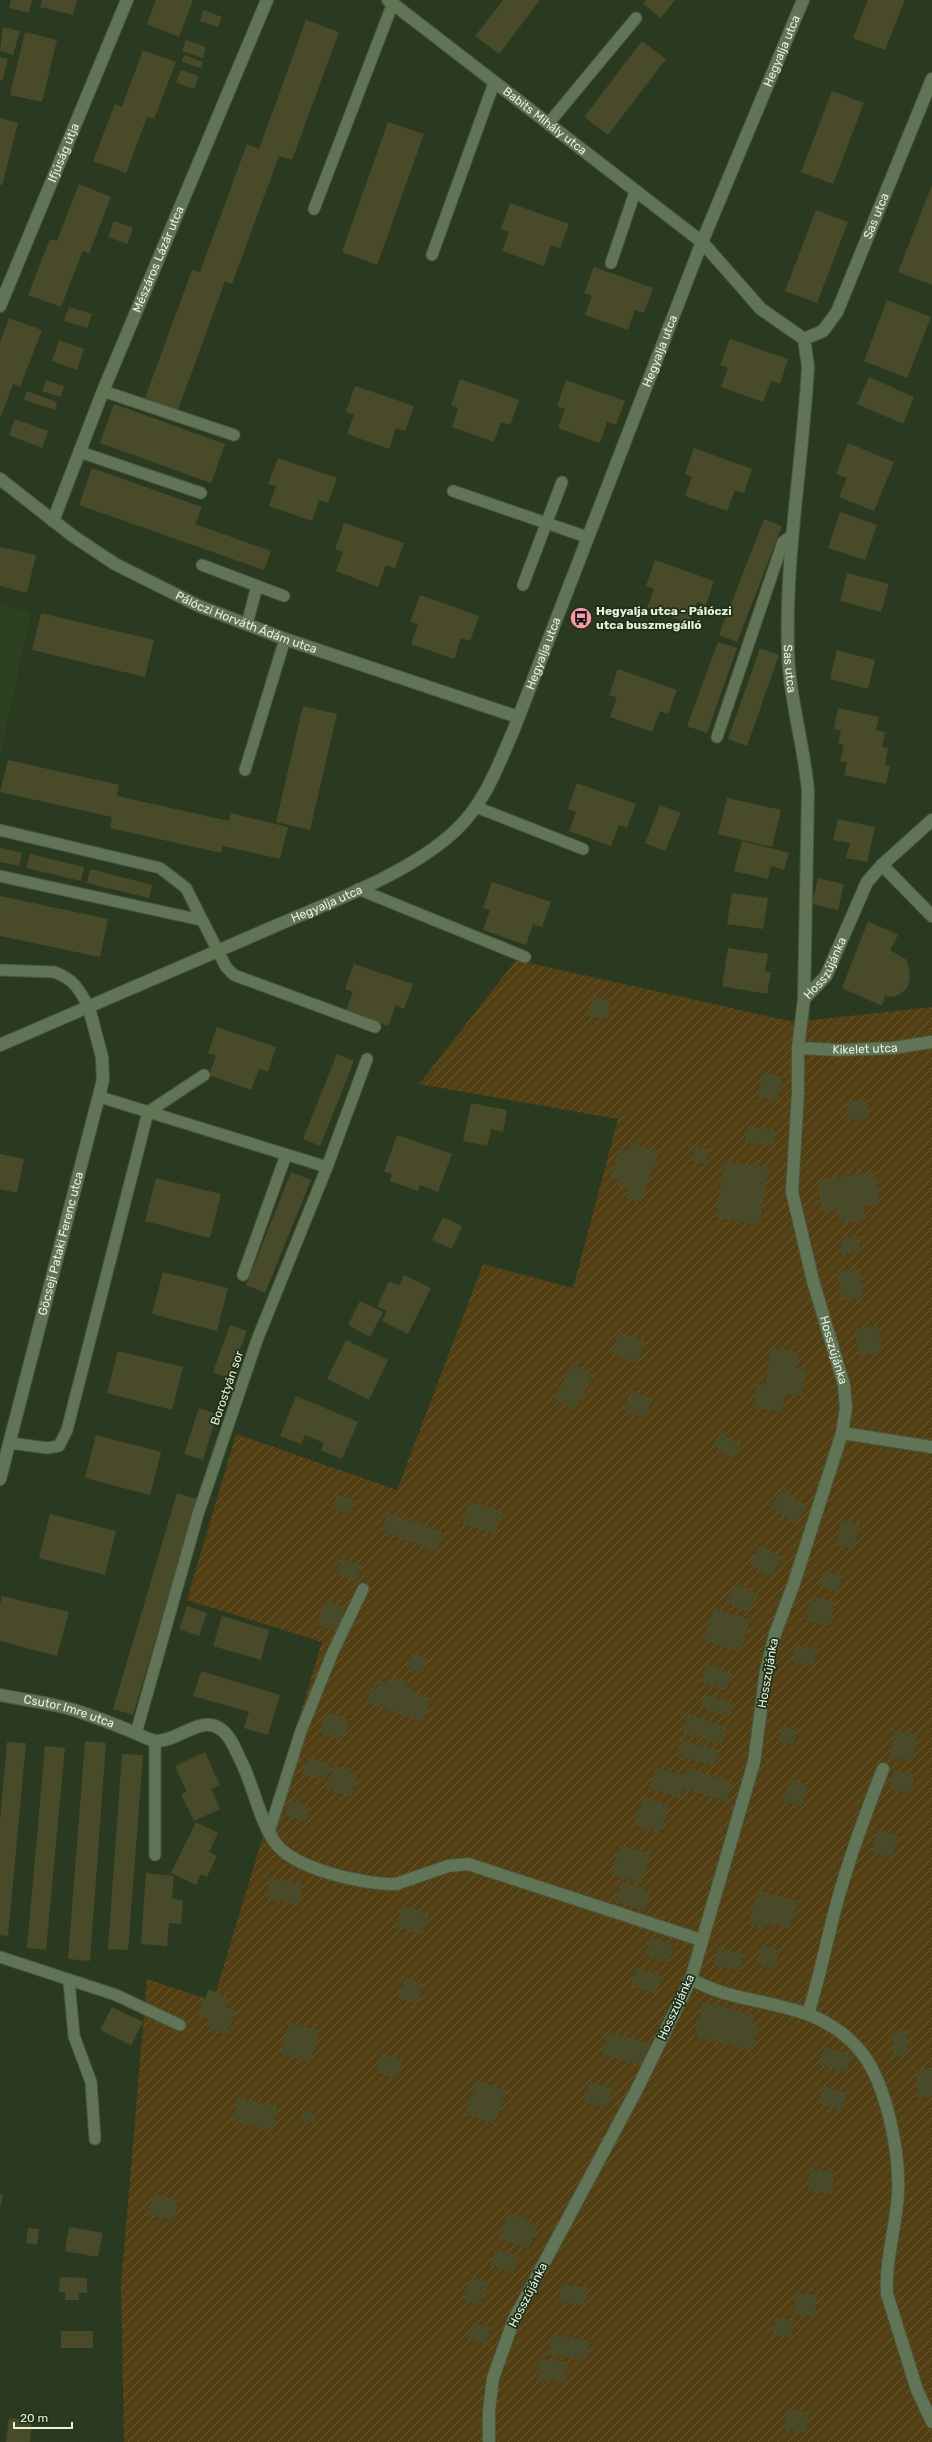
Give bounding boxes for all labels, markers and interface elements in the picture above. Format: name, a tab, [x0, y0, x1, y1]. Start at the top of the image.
street label: Hegyalja utca	[761, 13, 803, 89]
street label: Babits Mihály utca	[500, 84, 590, 158]
street label: Ifjúság útja	[45, 121, 82, 184]
street label: Sas utca	[861, 191, 892, 241]
street label: Mészáros Lázár utca	[130, 204, 187, 315]
street label: Hegyalja utca	[640, 313, 680, 389]
street label: Pálóczi Horváth Ádám utca	[173, 588, 319, 656]
place label: Hegyalja utca - Pálóczi utca buszmegálló	[596, 604, 732, 632]
bus stop icon: Hegyalja utca - Pálóczi utca buszmegálló	[568, 605, 594, 631]
street label: Hegyalja utca	[523, 615, 563, 691]
street label: Sas utca	[781, 644, 799, 694]
street label: Hegyalja utca	[289, 882, 365, 925]
street label: Hosszújánka	[801, 935, 849, 1002]
street label: Kikelet utca	[832, 1040, 899, 1057]
street label: Göcseji Pataki Ferenc utca	[35, 1170, 86, 1317]
street label: Hosszújánka	[817, 1314, 850, 1386]
street label: Borostyán sor	[208, 1349, 246, 1427]
street label: Hosszújánka	[755, 1637, 781, 1709]
street label: Csutor Imre utca	[23, 1692, 116, 1731]
street label: Hosszújánka	[655, 1972, 697, 2042]
street label: Hosszújánka	[506, 2260, 550, 2330]
scale bar	[14, 2404, 72, 2430]
text: 20 m	[20, 2411, 48, 2425]

